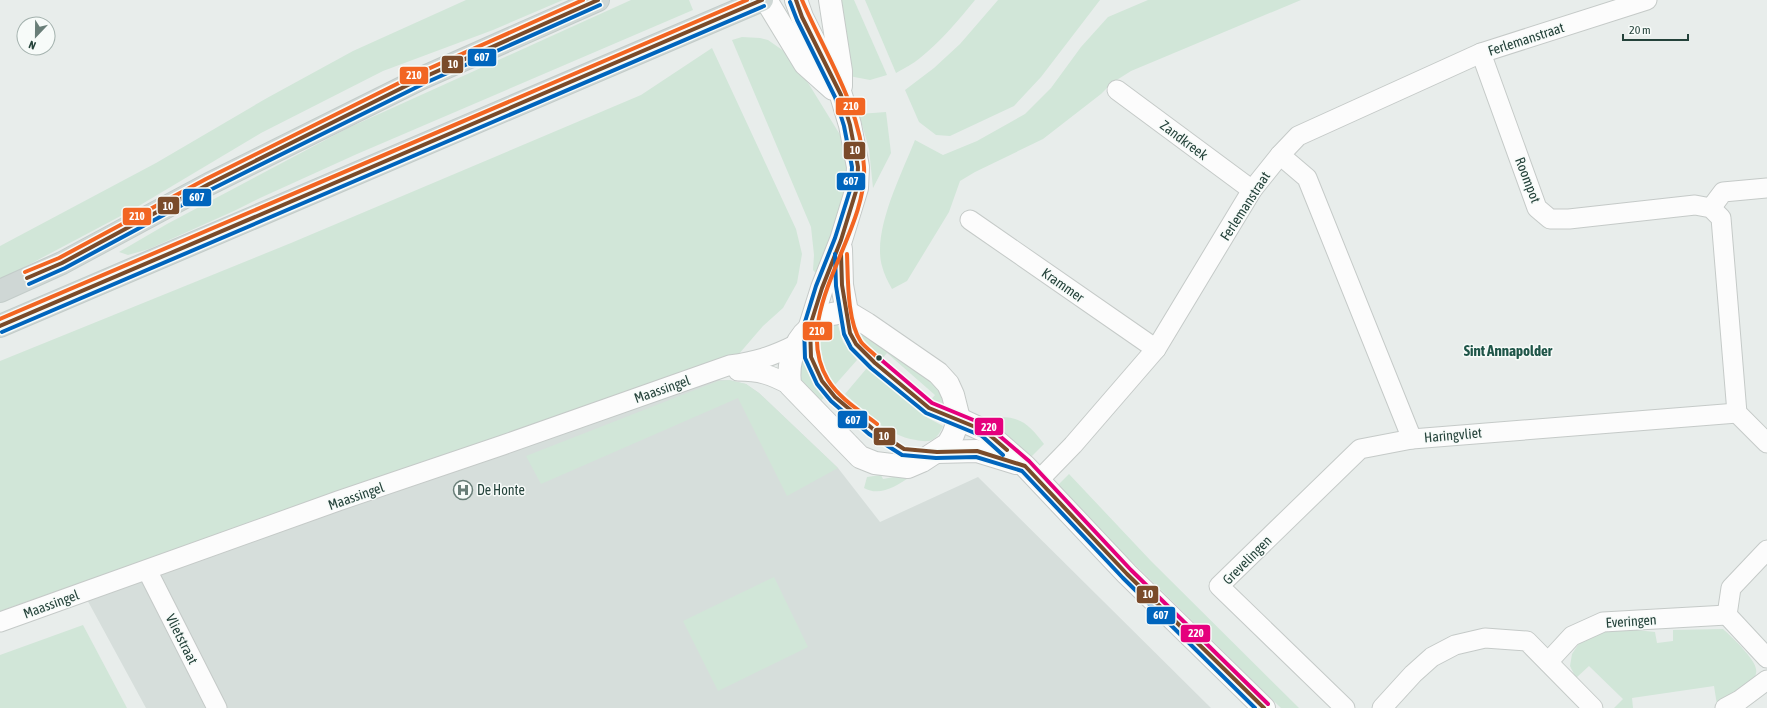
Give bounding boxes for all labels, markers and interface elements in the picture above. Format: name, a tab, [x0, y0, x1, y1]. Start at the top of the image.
north arrow	[16, 16, 56, 56]
scale bar	[1623, 16, 1688, 42]
street label: Ferlemanstraat	[1486, 19, 1566, 59]
text: 20 m	[1629, 23, 1651, 37]
text: N	[27, 38, 38, 52]
line badge: 607	[467, 48, 497, 67]
text: 607	[474, 51, 490, 63]
line badge: 10	[441, 55, 464, 74]
text: 10	[448, 58, 458, 70]
line badge: 210	[399, 66, 429, 85]
text: 210	[406, 69, 422, 81]
line badge: 210	[835, 97, 866, 116]
text: 210	[843, 100, 859, 112]
street label: Zandkreek	[1157, 117, 1211, 163]
line badge: 10	[843, 141, 866, 160]
text: 10	[850, 144, 860, 156]
street label: Roompot	[1512, 155, 1544, 205]
street label: Ferlemanstraat	[1217, 169, 1273, 243]
line badge: 607	[836, 172, 866, 191]
text: 607	[843, 175, 859, 187]
line badge: 607	[182, 188, 212, 207]
text: 607	[189, 191, 205, 203]
line badge: 10	[157, 196, 180, 215]
text: 10	[163, 200, 173, 212]
line badge: 210	[122, 207, 152, 226]
text: 210	[129, 210, 145, 222]
street label: Krammer	[1039, 265, 1088, 306]
line badge: 210	[802, 321, 833, 341]
text: 210	[809, 325, 825, 337]
district label: Sint Annapolder	[1464, 342, 1553, 359]
unlabelled marker	[874, 353, 884, 363]
street label: Maassingel	[632, 372, 692, 406]
line badge: 607	[837, 410, 868, 429]
text: 607	[845, 414, 861, 426]
line badge: 220	[974, 417, 1004, 436]
text: 220	[981, 421, 997, 433]
street label: Haringvliet	[1423, 425, 1483, 445]
line badge: 10	[873, 427, 896, 446]
text: 10	[879, 430, 889, 442]
street label: Maassingel	[326, 479, 386, 513]
hospital icon: De Honte	[452, 479, 474, 501]
place label: De Honte	[477, 482, 525, 498]
street label: Grevelingen	[1219, 532, 1275, 588]
line badge: 10	[1136, 585, 1159, 604]
street label: Maassingel	[21, 586, 81, 621]
text: 10	[1143, 588, 1153, 600]
line badge: 607	[1146, 606, 1176, 625]
text: 607	[1153, 609, 1169, 621]
street label: Vlietstraat	[163, 611, 201, 667]
street label: Everingen	[1605, 611, 1657, 631]
line badge: 220	[1180, 624, 1211, 643]
text: 220	[1188, 627, 1204, 639]

